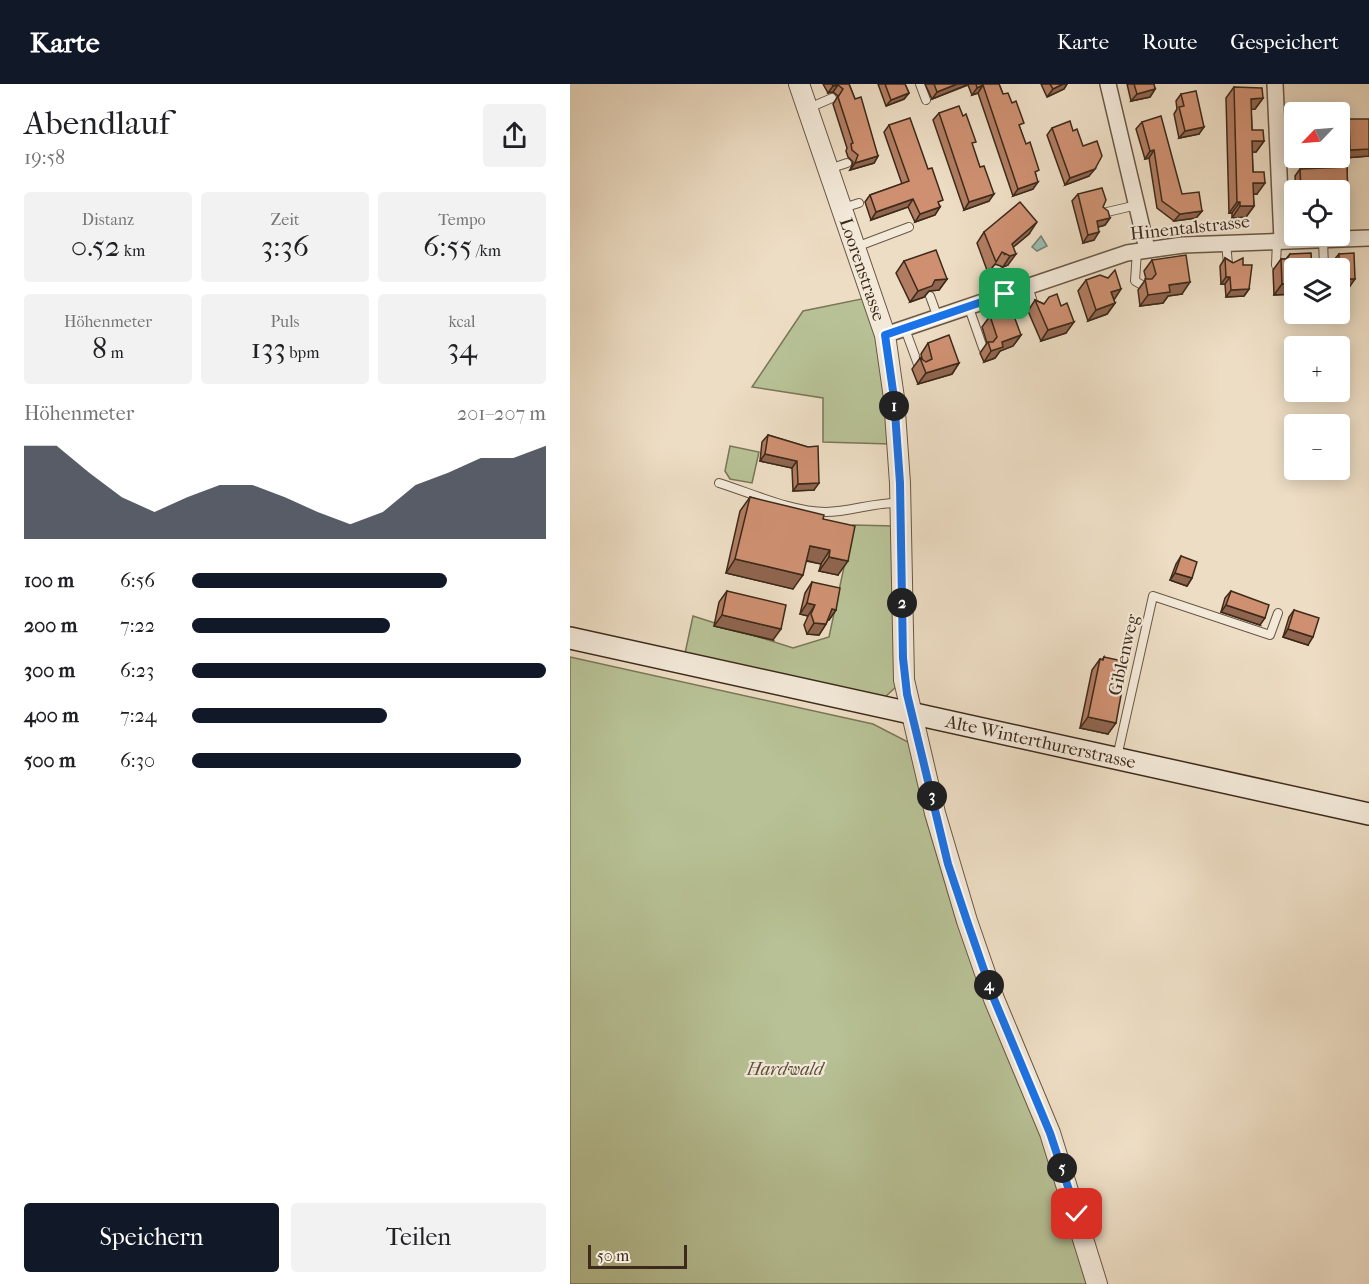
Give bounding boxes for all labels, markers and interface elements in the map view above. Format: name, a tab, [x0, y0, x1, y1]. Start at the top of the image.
text: Karte	[30, 26, 100, 59]
text: Karte	[1057, 30, 1109, 54]
text: Route	[1142, 30, 1197, 54]
text: Gespeichert	[1230, 30, 1339, 54]
north arrow	[1284, 102, 1350, 168]
map controls	[1284, 102, 1350, 480]
text: Abendlauf	[24, 104, 170, 143]
button: share	[483, 104, 546, 167]
text: 19:58	[24, 146, 65, 169]
button: locate	[1284, 180, 1350, 246]
text: Distanz	[82, 210, 134, 229]
text: Zeit	[270, 210, 300, 229]
text: Tempo	[438, 210, 486, 229]
street label: Hinentalstrasse	[1129, 211, 1251, 245]
street label: Loorenstrasse	[835, 215, 890, 324]
text: 0.52	[71, 229, 120, 264]
text: 3:36	[261, 229, 309, 264]
text: 6:55	[423, 229, 472, 264]
text: km	[120, 241, 145, 260]
text: /km	[472, 241, 501, 260]
button: layers	[1284, 258, 1350, 324]
pin	[979, 268, 1030, 319]
icon: arrive	[988, 277, 1021, 310]
text: Höhenmeter	[64, 312, 152, 331]
text: Puls	[270, 312, 300, 331]
text: kcal	[449, 312, 475, 331]
text: 8	[92, 331, 107, 366]
text: 133	[250, 331, 286, 366]
text: 34	[447, 331, 477, 366]
button: +	[1284, 336, 1350, 402]
text: m	[107, 343, 124, 362]
text: bpm	[286, 343, 320, 362]
pin: 1	[879, 391, 909, 421]
text: 1	[891, 396, 897, 415]
text: Höhenmeter	[24, 402, 134, 425]
text: 201–207 m	[457, 402, 546, 425]
button: −	[1284, 414, 1350, 480]
text: 100 m	[24, 569, 74, 592]
text: 6:56	[120, 569, 155, 592]
pin: 2	[887, 588, 917, 618]
text: 2	[898, 593, 906, 612]
street label: Giblenweg	[1104, 612, 1144, 698]
text: 200 m	[24, 614, 77, 637]
text: 7:22	[120, 614, 155, 637]
text: 300 m	[24, 659, 75, 682]
text: 6:23	[120, 659, 154, 682]
text: 400 m	[24, 704, 79, 727]
text: 7:24	[120, 704, 157, 727]
street label: Alte Winterthurerstrasse	[943, 710, 1138, 773]
text: 500 m	[24, 749, 76, 772]
text: 6:30	[120, 749, 155, 772]
pin: 3	[917, 781, 947, 811]
text: 3	[929, 786, 935, 805]
pin: 4	[974, 970, 1004, 1000]
text: 4	[984, 975, 994, 994]
park label: Hardwald	[746, 1059, 826, 1080]
pin: 5	[1047, 1153, 1077, 1183]
text: 5	[1059, 1158, 1065, 1177]
pin	[1051, 1188, 1102, 1239]
icon: check	[1060, 1197, 1093, 1230]
button: Speichern	[24, 1203, 279, 1272]
button: Teilen	[291, 1203, 546, 1272]
scale bar	[588, 1242, 687, 1270]
text: 50 m	[597, 1246, 629, 1265]

